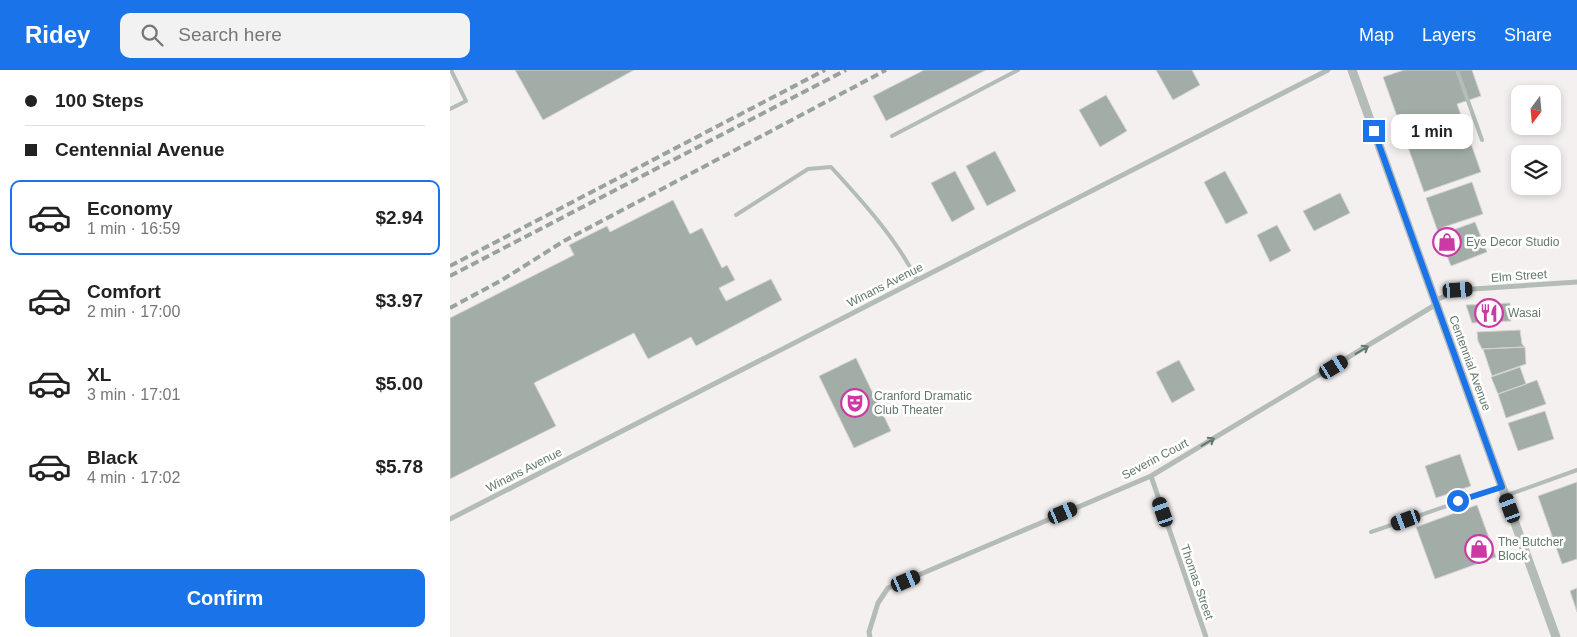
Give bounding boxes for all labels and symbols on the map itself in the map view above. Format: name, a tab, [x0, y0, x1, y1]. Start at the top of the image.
north arrow	[1511, 85, 1561, 135]
callout: 1 min	[1392, 114, 1474, 148]
route end	[1363, 120, 1385, 142]
shop icon: Eye Decor Studio	[1432, 227, 1462, 257]
place label: Eye Decor Studio	[1466, 235, 1560, 249]
street label: Winans Avenue	[845, 260, 926, 310]
street label: Elm Street	[1491, 267, 1548, 285]
car	[1442, 281, 1473, 299]
restaurant icon: Wasai	[1474, 298, 1504, 328]
place label: Wasai	[1508, 306, 1541, 320]
street label: Centennial Avenue	[1446, 313, 1494, 413]
one-way arrow	[1355, 344, 1369, 354]
car	[1317, 353, 1350, 381]
theatre icon: Cranford Dramatic Club Theater	[840, 388, 870, 418]
place label: Cranford Dramatic Club Theater	[874, 389, 972, 417]
street label: Severin Court	[1119, 435, 1191, 482]
one-way arrow	[1200, 436, 1214, 446]
street label: Winans Avenue	[484, 445, 565, 495]
route start	[1447, 490, 1469, 512]
car	[1497, 491, 1522, 525]
car	[1151, 495, 1174, 529]
car	[1046, 500, 1079, 526]
car	[1389, 508, 1422, 532]
shop icon: The Butcher Block	[1464, 534, 1494, 564]
place label: The Butcher Block	[1498, 535, 1563, 563]
street label: Thomas Street	[1178, 543, 1217, 622]
car	[889, 568, 922, 594]

